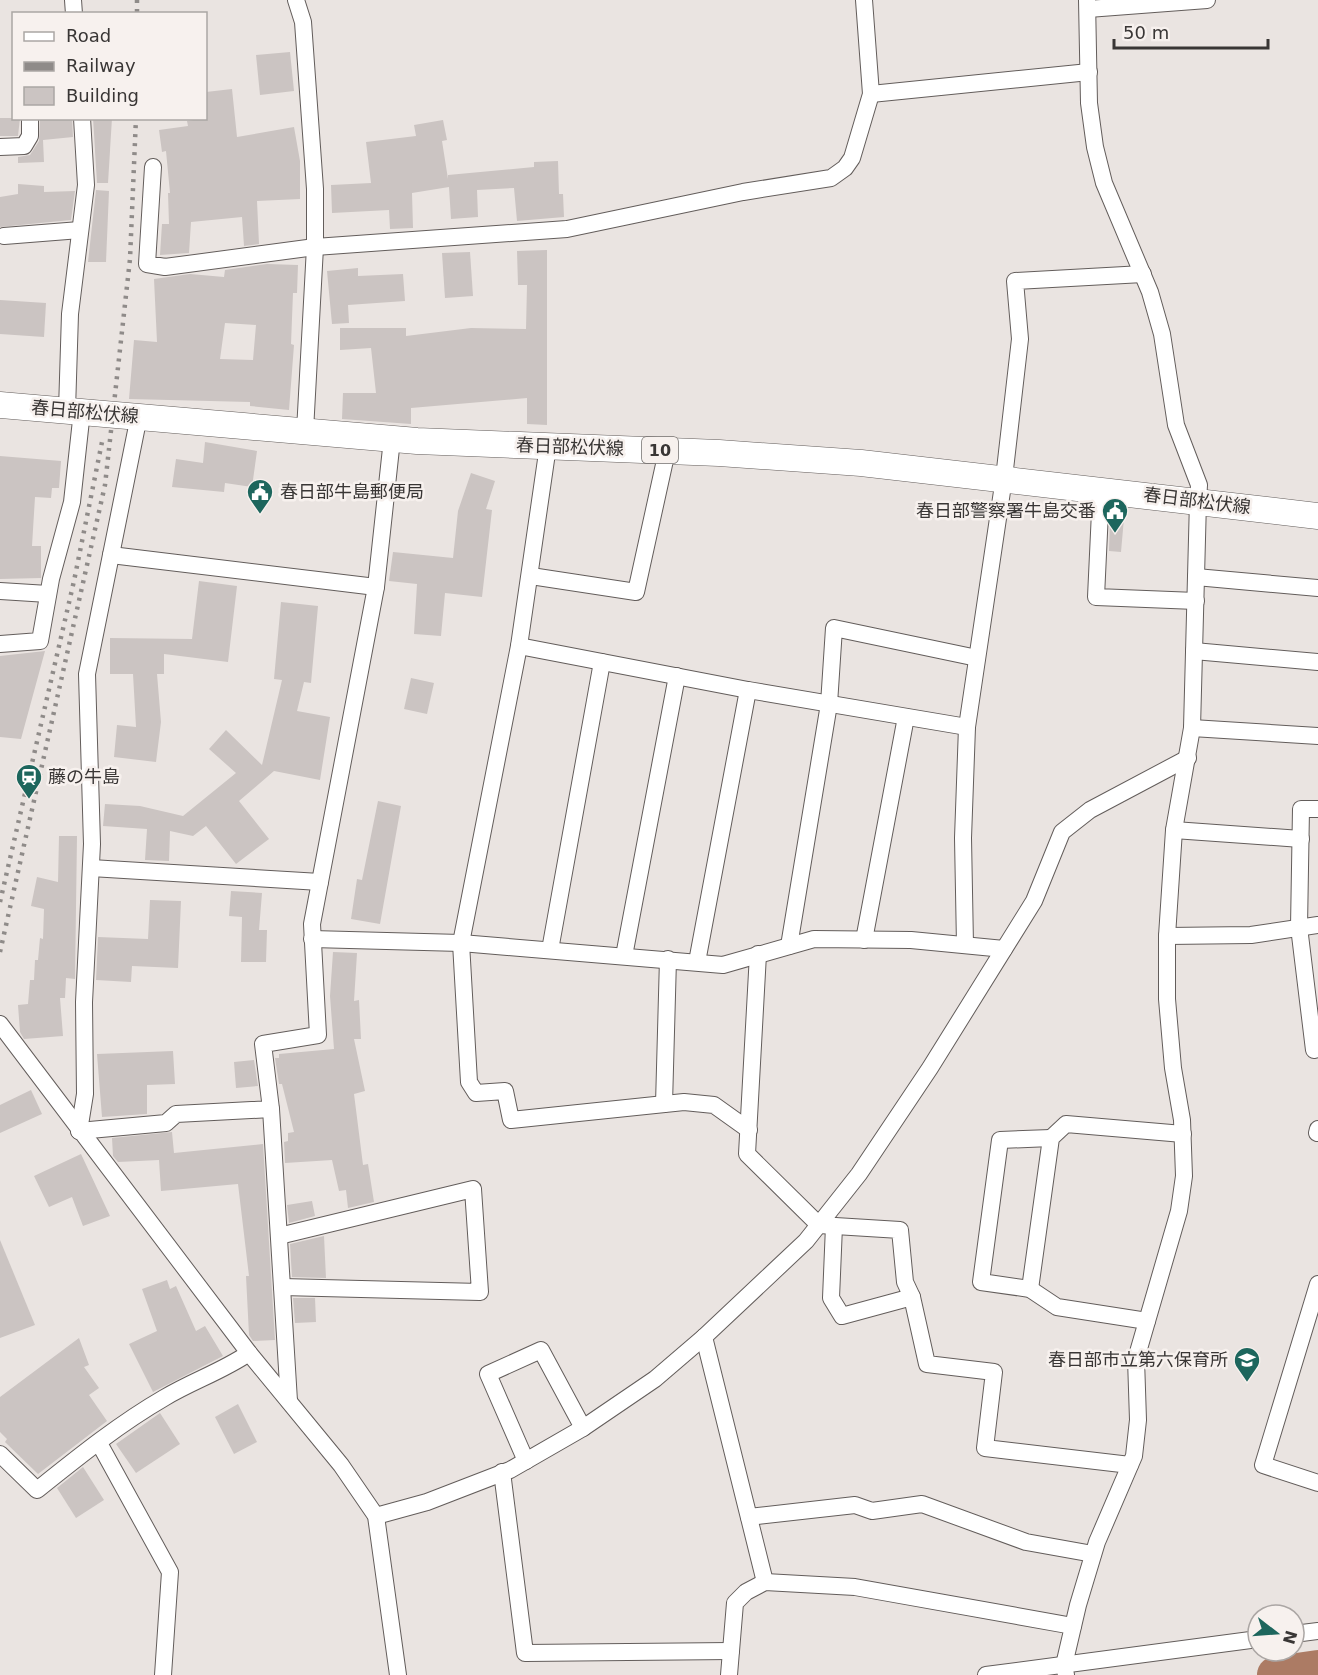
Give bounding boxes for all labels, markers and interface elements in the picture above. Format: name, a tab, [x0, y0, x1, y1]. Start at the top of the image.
legend	[12, 12, 207, 120]
scale bar	[1114, 12, 1268, 50]
text: 50 m	[1123, 22, 1169, 43]
text: Road	[66, 25, 111, 46]
text: Railway	[66, 55, 136, 76]
text: Building	[66, 85, 139, 106]
street label: 春日部松伏線	[30, 396, 140, 427]
street label: 春日部松伏線	[516, 434, 624, 459]
road number: 10	[642, 437, 678, 463]
public building icon: 春日部牛島郵便局	[245, 477, 275, 515]
place label: 春日部牛島郵便局	[280, 481, 424, 502]
street label: 春日部松伏線	[1142, 484, 1252, 518]
public building icon: 春日部警察署牛島交番	[1100, 496, 1130, 534]
place label: 春日部警察署牛島交番	[916, 500, 1096, 521]
station icon: 藤の牛島	[14, 762, 44, 800]
place label: 藤の牛島	[48, 766, 120, 787]
school or university icon: 春日部市立第六保育所	[1232, 1345, 1262, 1383]
place label: 春日部市立第六保育所	[1048, 1349, 1228, 1370]
north arrow	[1246, 1603, 1306, 1663]
text: N	[1279, 1628, 1301, 1646]

